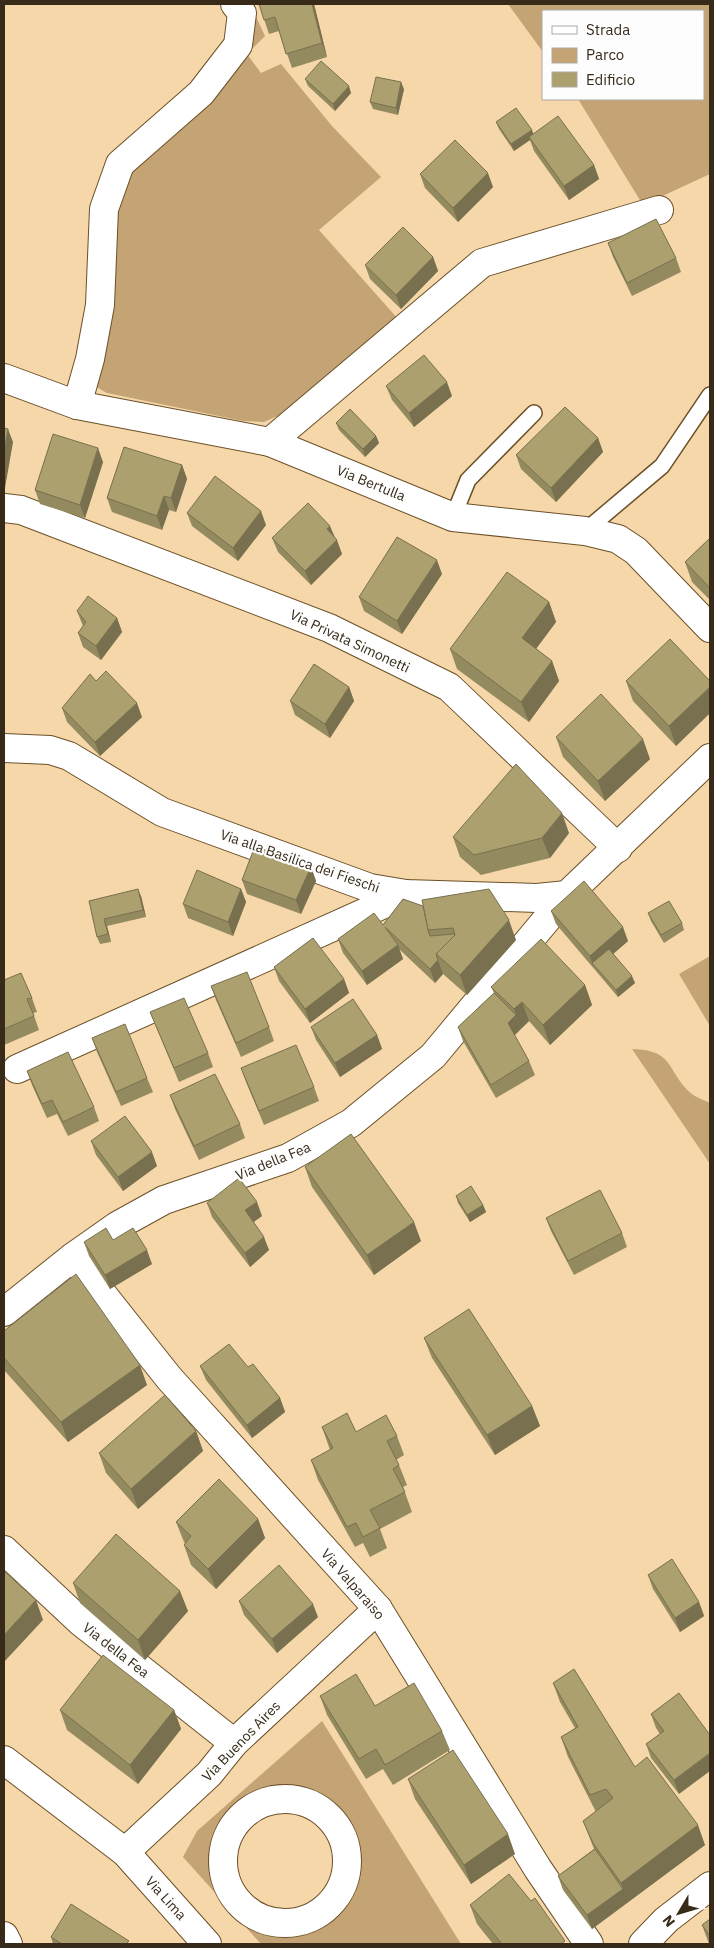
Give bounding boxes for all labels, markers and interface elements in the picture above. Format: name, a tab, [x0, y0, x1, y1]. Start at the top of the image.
legend	[542, 10, 704, 100]
text: Strada	[586, 20, 630, 39]
text: Parco	[586, 45, 624, 64]
text: Edificio	[586, 70, 635, 89]
street label: Via Bertulla	[334, 461, 409, 505]
street label: Via Privata Simonetti	[287, 605, 413, 677]
street label: Via alla Basilica dei Fieschi	[218, 825, 382, 897]
street label: Via della Fea	[233, 1138, 314, 1184]
street label: Via Valparaiso	[317, 1545, 389, 1623]
street label: Via della Fea	[79, 1618, 153, 1682]
street label: Via Buenos Aires	[198, 1697, 284, 1785]
street label: Via Lima	[142, 1872, 191, 1924]
north arrow	[654, 1888, 704, 1938]
text: N	[659, 1911, 679, 1931]

